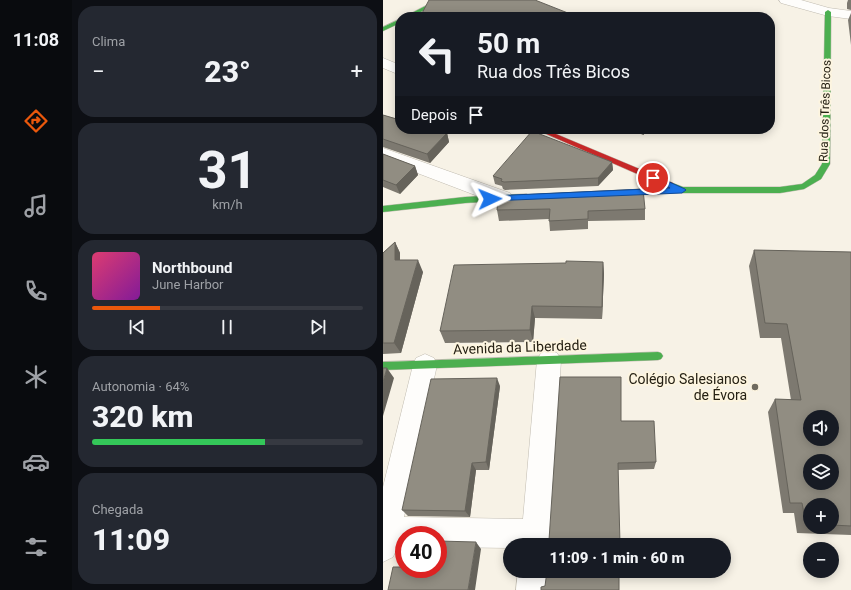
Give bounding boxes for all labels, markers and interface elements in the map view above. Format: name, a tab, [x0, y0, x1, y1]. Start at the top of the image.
text: 50 m	[477, 27, 540, 60]
icon: left	[411, 28, 463, 80]
text: 11:08	[13, 29, 59, 50]
text: Clima	[92, 34, 125, 49]
text: 23°	[204, 54, 251, 89]
text: −	[92, 59, 105, 84]
text: +	[351, 59, 363, 84]
street label: Rua dos Três Bicos	[816, 60, 834, 162]
text: Rua dos Três Bicos	[477, 61, 630, 82]
icon: arrive	[465, 104, 487, 126]
text: Depois	[411, 106, 457, 124]
icon: directions	[22, 107, 50, 135]
text: 31	[198, 140, 257, 201]
pin	[636, 161, 670, 195]
icon: arrive	[642, 167, 664, 189]
position arrow	[469, 178, 511, 220]
icon: music	[22, 192, 50, 220]
text: km/h	[212, 197, 243, 212]
text: Northbound	[152, 259, 233, 277]
icon: phone	[22, 277, 50, 305]
text: June Harbor	[152, 277, 224, 292]
icon: previous	[126, 316, 148, 338]
icon: pause	[216, 316, 238, 338]
icon: next	[307, 316, 329, 338]
street label: Avenida da Liberdade	[453, 337, 587, 357]
icon: climate	[22, 363, 50, 391]
place label: Colégio Salesianos de Évora	[628, 371, 747, 403]
text: Autonomia · 64%	[92, 379, 189, 394]
marker: Colégio Salesianos de Évora	[750, 382, 760, 392]
text: 320 km	[92, 399, 194, 434]
map controls	[803, 410, 839, 578]
button: sound	[803, 410, 839, 446]
icon: car	[22, 448, 50, 476]
button: layers	[803, 454, 839, 490]
button: +	[803, 498, 839, 534]
text: Chegada	[92, 502, 143, 517]
text: 11:09	[92, 522, 170, 557]
speed limit sign: 40	[395, 526, 447, 578]
icon: filters	[22, 533, 50, 561]
button: −	[803, 542, 839, 578]
text: 11:09 · 1 min · 60 m	[549, 549, 685, 567]

